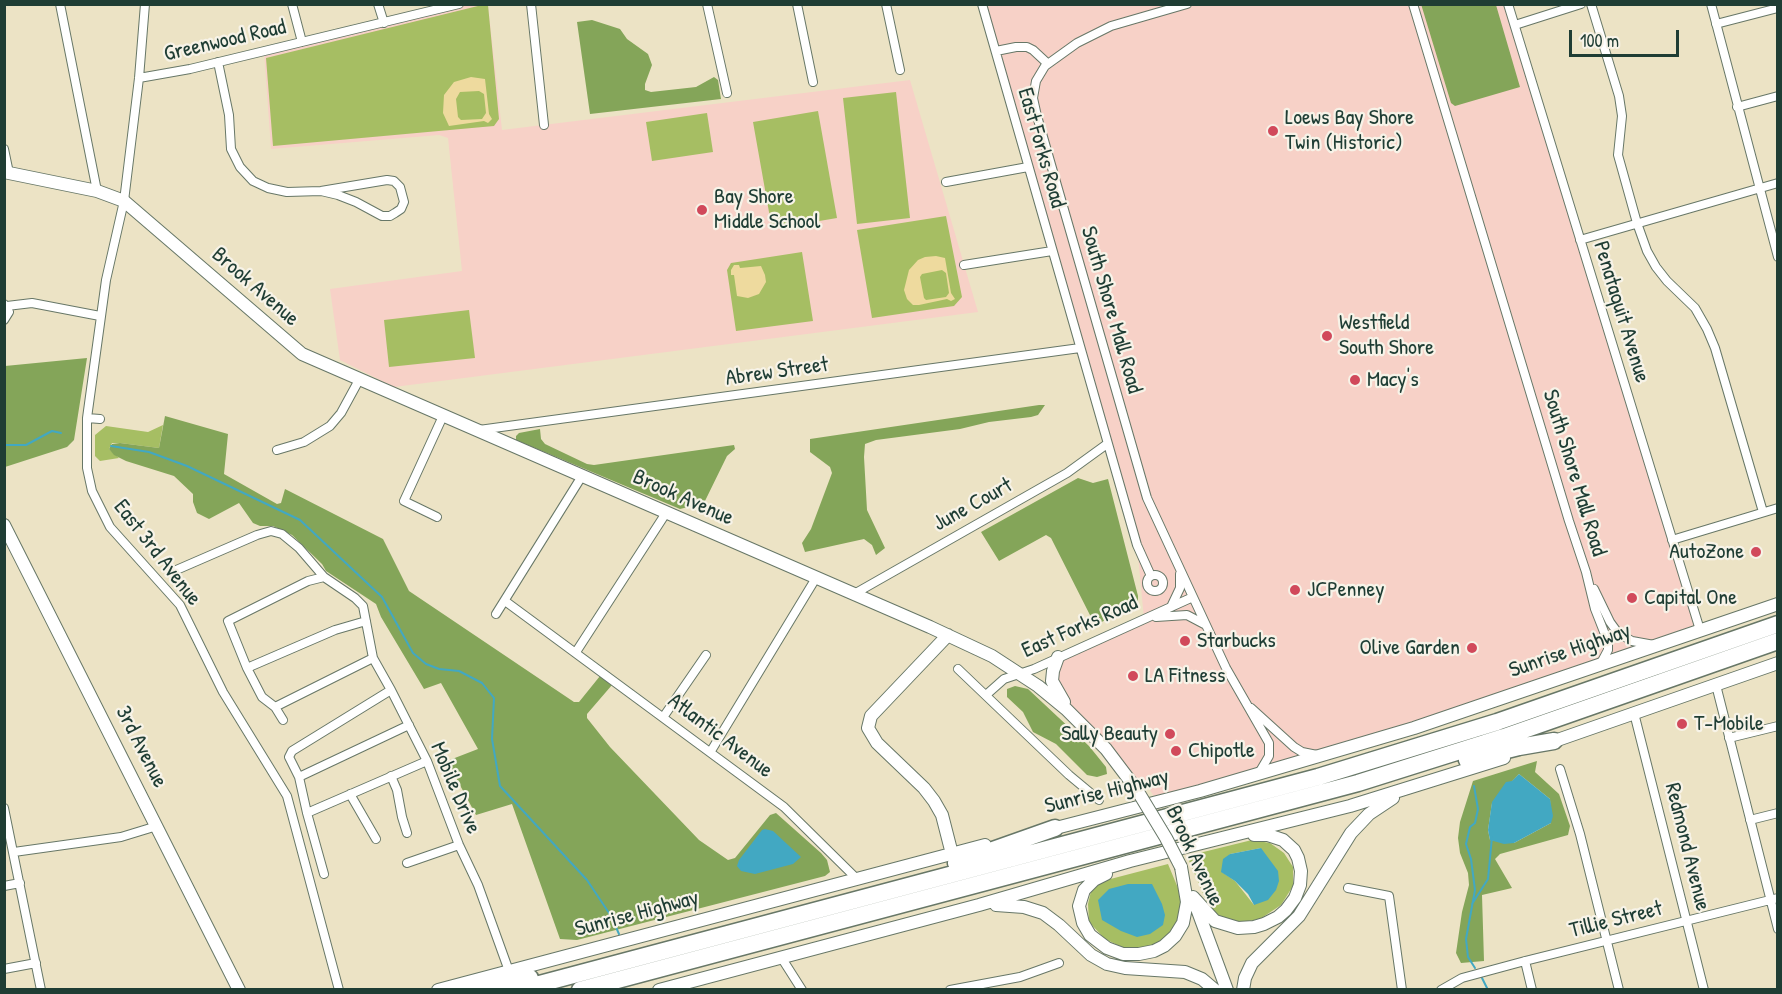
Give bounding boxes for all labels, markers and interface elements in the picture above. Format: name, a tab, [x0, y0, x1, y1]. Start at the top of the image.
street label: Greenwood Road	[162, 14, 288, 68]
scale bar	[1572, 18, 1682, 56]
text: 100 m	[1580, 28, 1619, 53]
street label: East Forks Road	[1011, 85, 1071, 211]
place label: Loews Bay Shore Twin (Historic)	[1285, 105, 1414, 156]
marker: Loews Bay Shore Twin (Historic)	[1266, 124, 1280, 138]
place label: Bay Shore Middle School	[714, 184, 820, 236]
marker: Bay Shore Middle School	[695, 203, 709, 217]
street label: South Shore Mall Road	[1075, 223, 1147, 397]
street label: Penataquit Avenue	[1587, 238, 1655, 386]
street label: Brook Avenue	[206, 242, 304, 332]
place label: Westfield South Shore	[1339, 310, 1434, 362]
marker: Westfield South Shore	[1320, 329, 1334, 343]
street label: Abrew Street	[724, 352, 830, 392]
place label: Macy's	[1367, 367, 1419, 393]
marker: Macy's	[1348, 373, 1362, 387]
street label: South Shore Mall Road	[1536, 387, 1612, 559]
street label: Brook Avenue	[629, 464, 737, 532]
street label: June Court	[929, 472, 1017, 538]
street label: East 3rd Avenue	[107, 495, 207, 611]
place label: AutoZone	[1669, 539, 1744, 565]
marker: AutoZone	[1749, 545, 1763, 559]
place label: JCPenney	[1307, 577, 1384, 603]
marker: JCPenney	[1288, 583, 1302, 597]
place label: Capital One	[1644, 585, 1737, 611]
street label: East Forks Road	[1018, 590, 1142, 664]
marker: Capital One	[1625, 591, 1639, 605]
street label: Sunrise Highway	[1506, 618, 1634, 684]
place label: Starbucks	[1197, 628, 1276, 654]
marker: Starbucks	[1178, 634, 1192, 648]
place label: Olive Garden	[1359, 635, 1460, 661]
marker: Olive Garden	[1465, 641, 1479, 655]
place label: LA Fitness	[1145, 663, 1225, 689]
marker: LA Fitness	[1126, 669, 1140, 683]
street label: Atlantic Avenue	[662, 688, 778, 784]
street label: 3rd Avenue	[109, 702, 173, 792]
place label: T-Mobile	[1694, 711, 1764, 737]
marker: T-Mobile	[1675, 717, 1689, 731]
place label: Sally Beauty	[1061, 721, 1158, 747]
marker: Sally Beauty	[1163, 727, 1177, 741]
street label: Mobile Drive	[424, 738, 486, 838]
place label: Chipotle	[1188, 738, 1255, 764]
marker: Chipotle	[1169, 744, 1183, 758]
street label: Sunrise Highway	[1042, 764, 1172, 820]
street label: Redmond Avenue	[1658, 780, 1716, 914]
street label: Brook Avenue	[1159, 802, 1229, 910]
street label: Sunrise Highway	[572, 885, 702, 943]
street label: Tillie Street	[1567, 896, 1665, 944]

